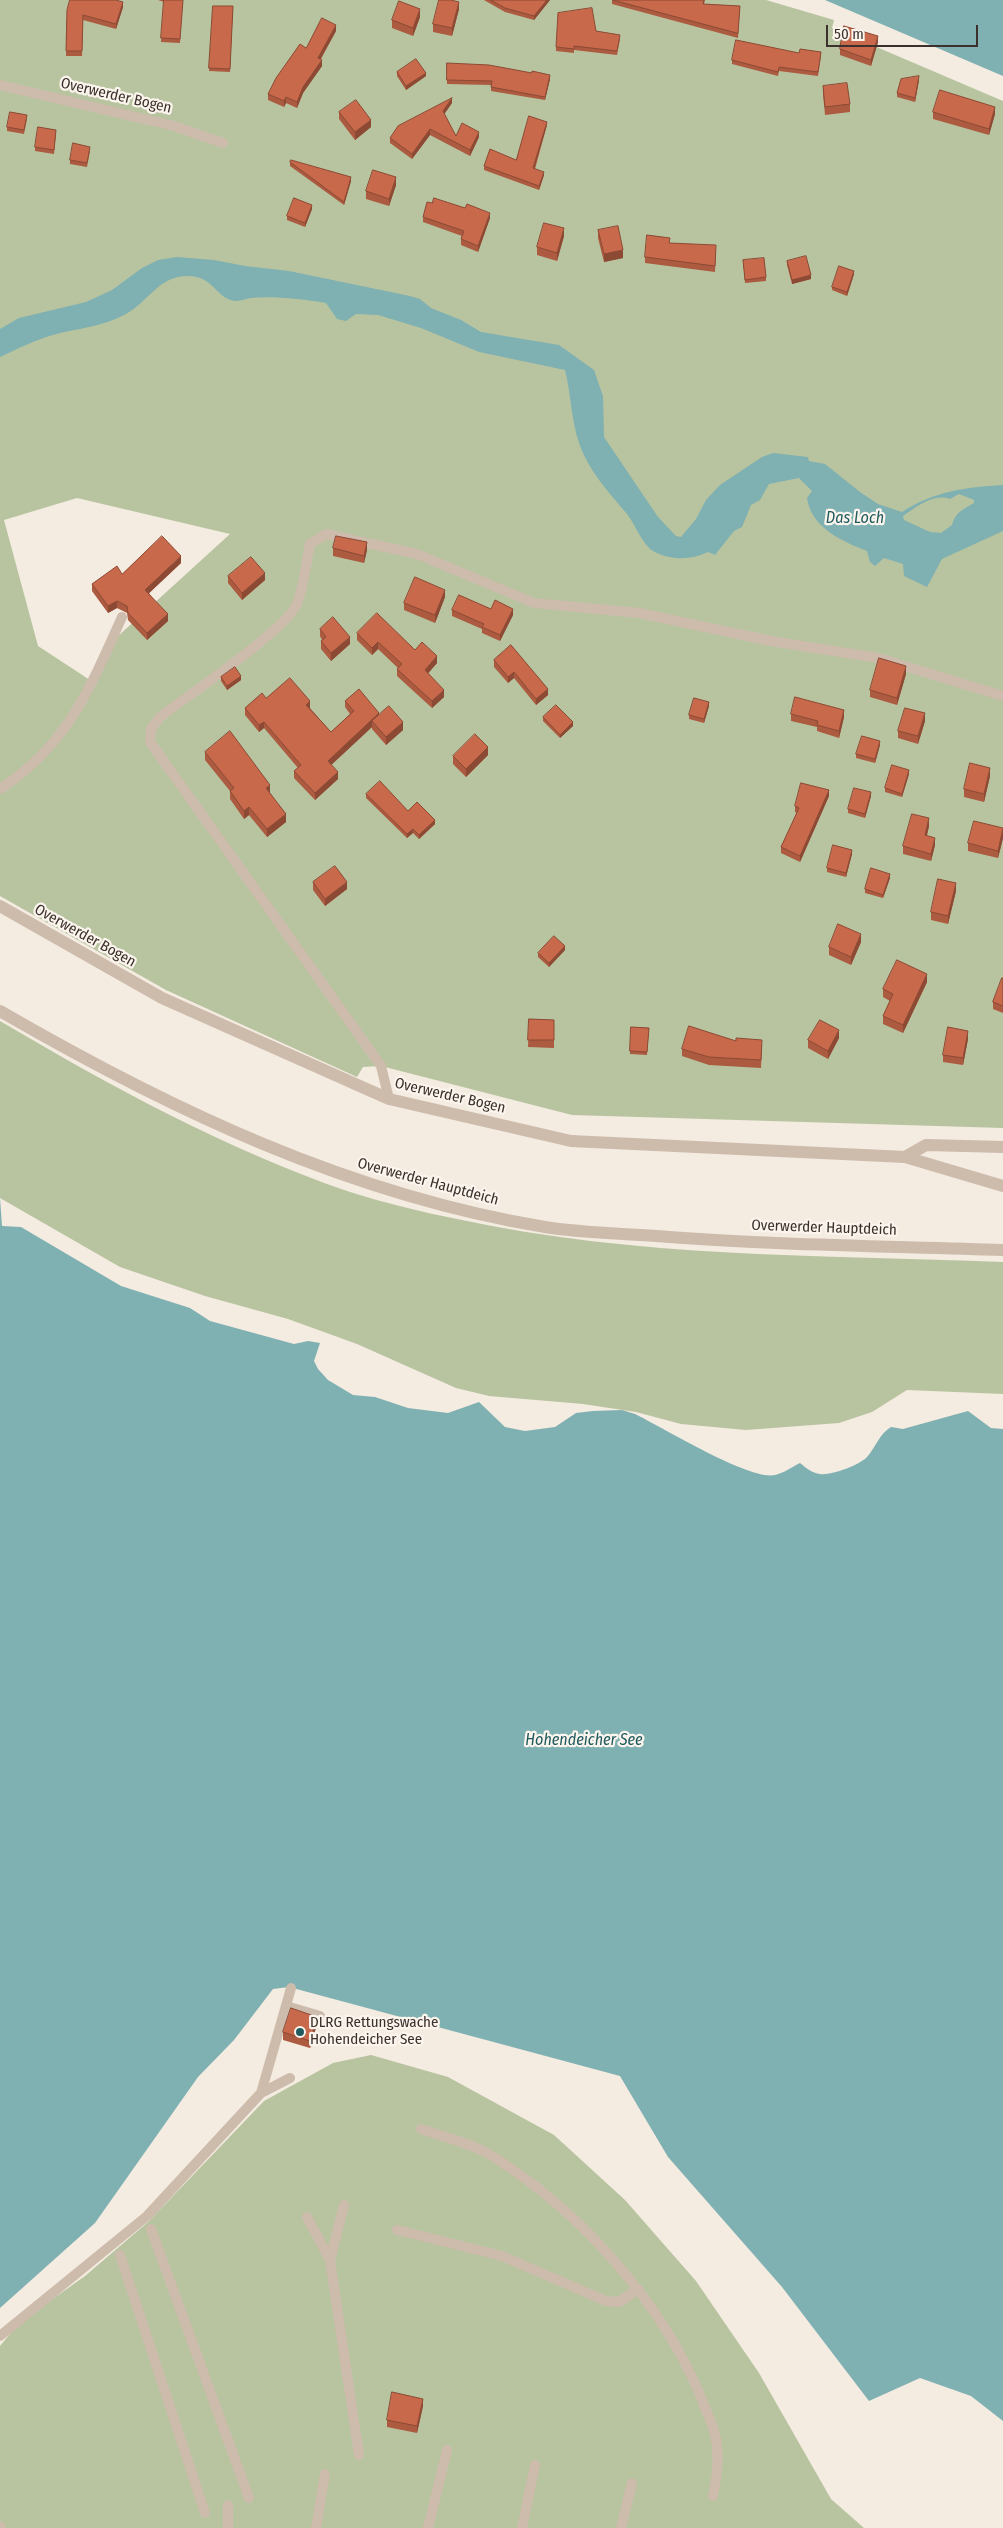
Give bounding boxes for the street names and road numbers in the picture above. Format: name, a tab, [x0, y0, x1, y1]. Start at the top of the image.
street label: Overwerder Bogen	[59, 75, 173, 117]
street label: Overwerder Bogen	[31, 901, 139, 971]
street label: Overwerder Bogen	[393, 1075, 507, 1117]
street label: Overwerder Hauptdeich	[355, 1154, 501, 1210]
street label: Overwerder Hauptdeich	[751, 1216, 897, 1240]

